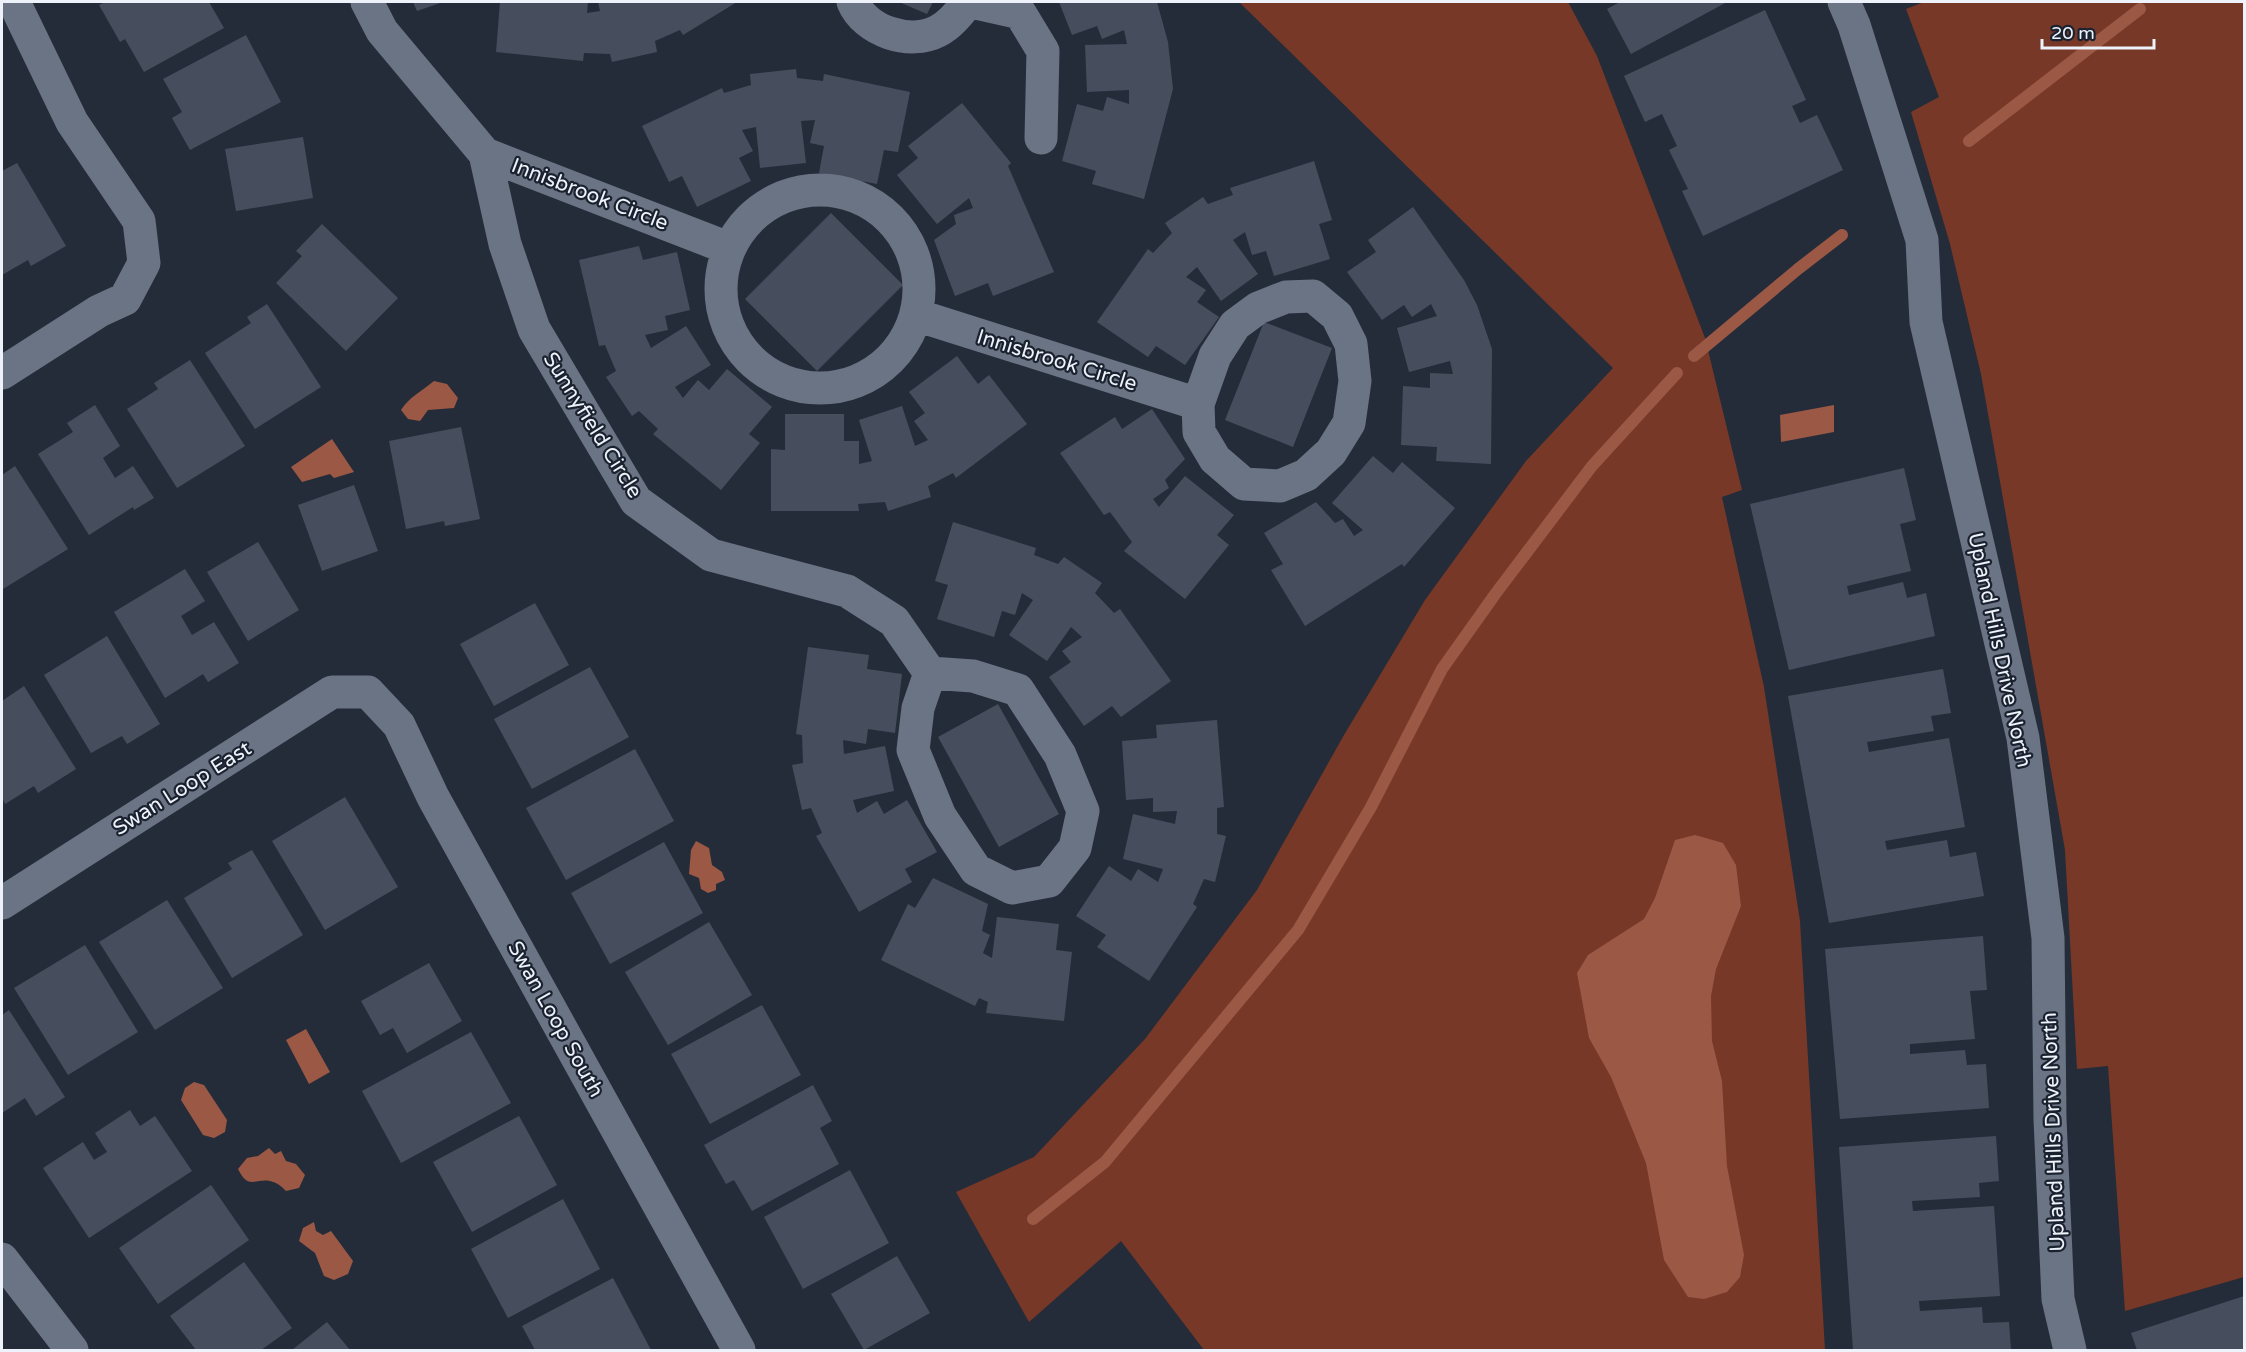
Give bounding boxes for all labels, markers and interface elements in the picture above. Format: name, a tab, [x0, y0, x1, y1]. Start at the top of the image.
scale bar	[2042, 12, 2154, 50]
text: 20 m	[2051, 22, 2095, 44]
street label: Innisbrook Circle	[508, 153, 672, 236]
street label: Innisbrook Circle	[974, 324, 1140, 397]
street label: Sunnyfield Circle	[538, 348, 648, 503]
street label: Upland Hills Drive North	[1962, 530, 2037, 770]
street label: Swan Loop East	[109, 736, 256, 841]
street label: Swan Loop South	[502, 937, 609, 1102]
street label: Upland Hills Drive North	[2037, 1012, 2070, 1252]

